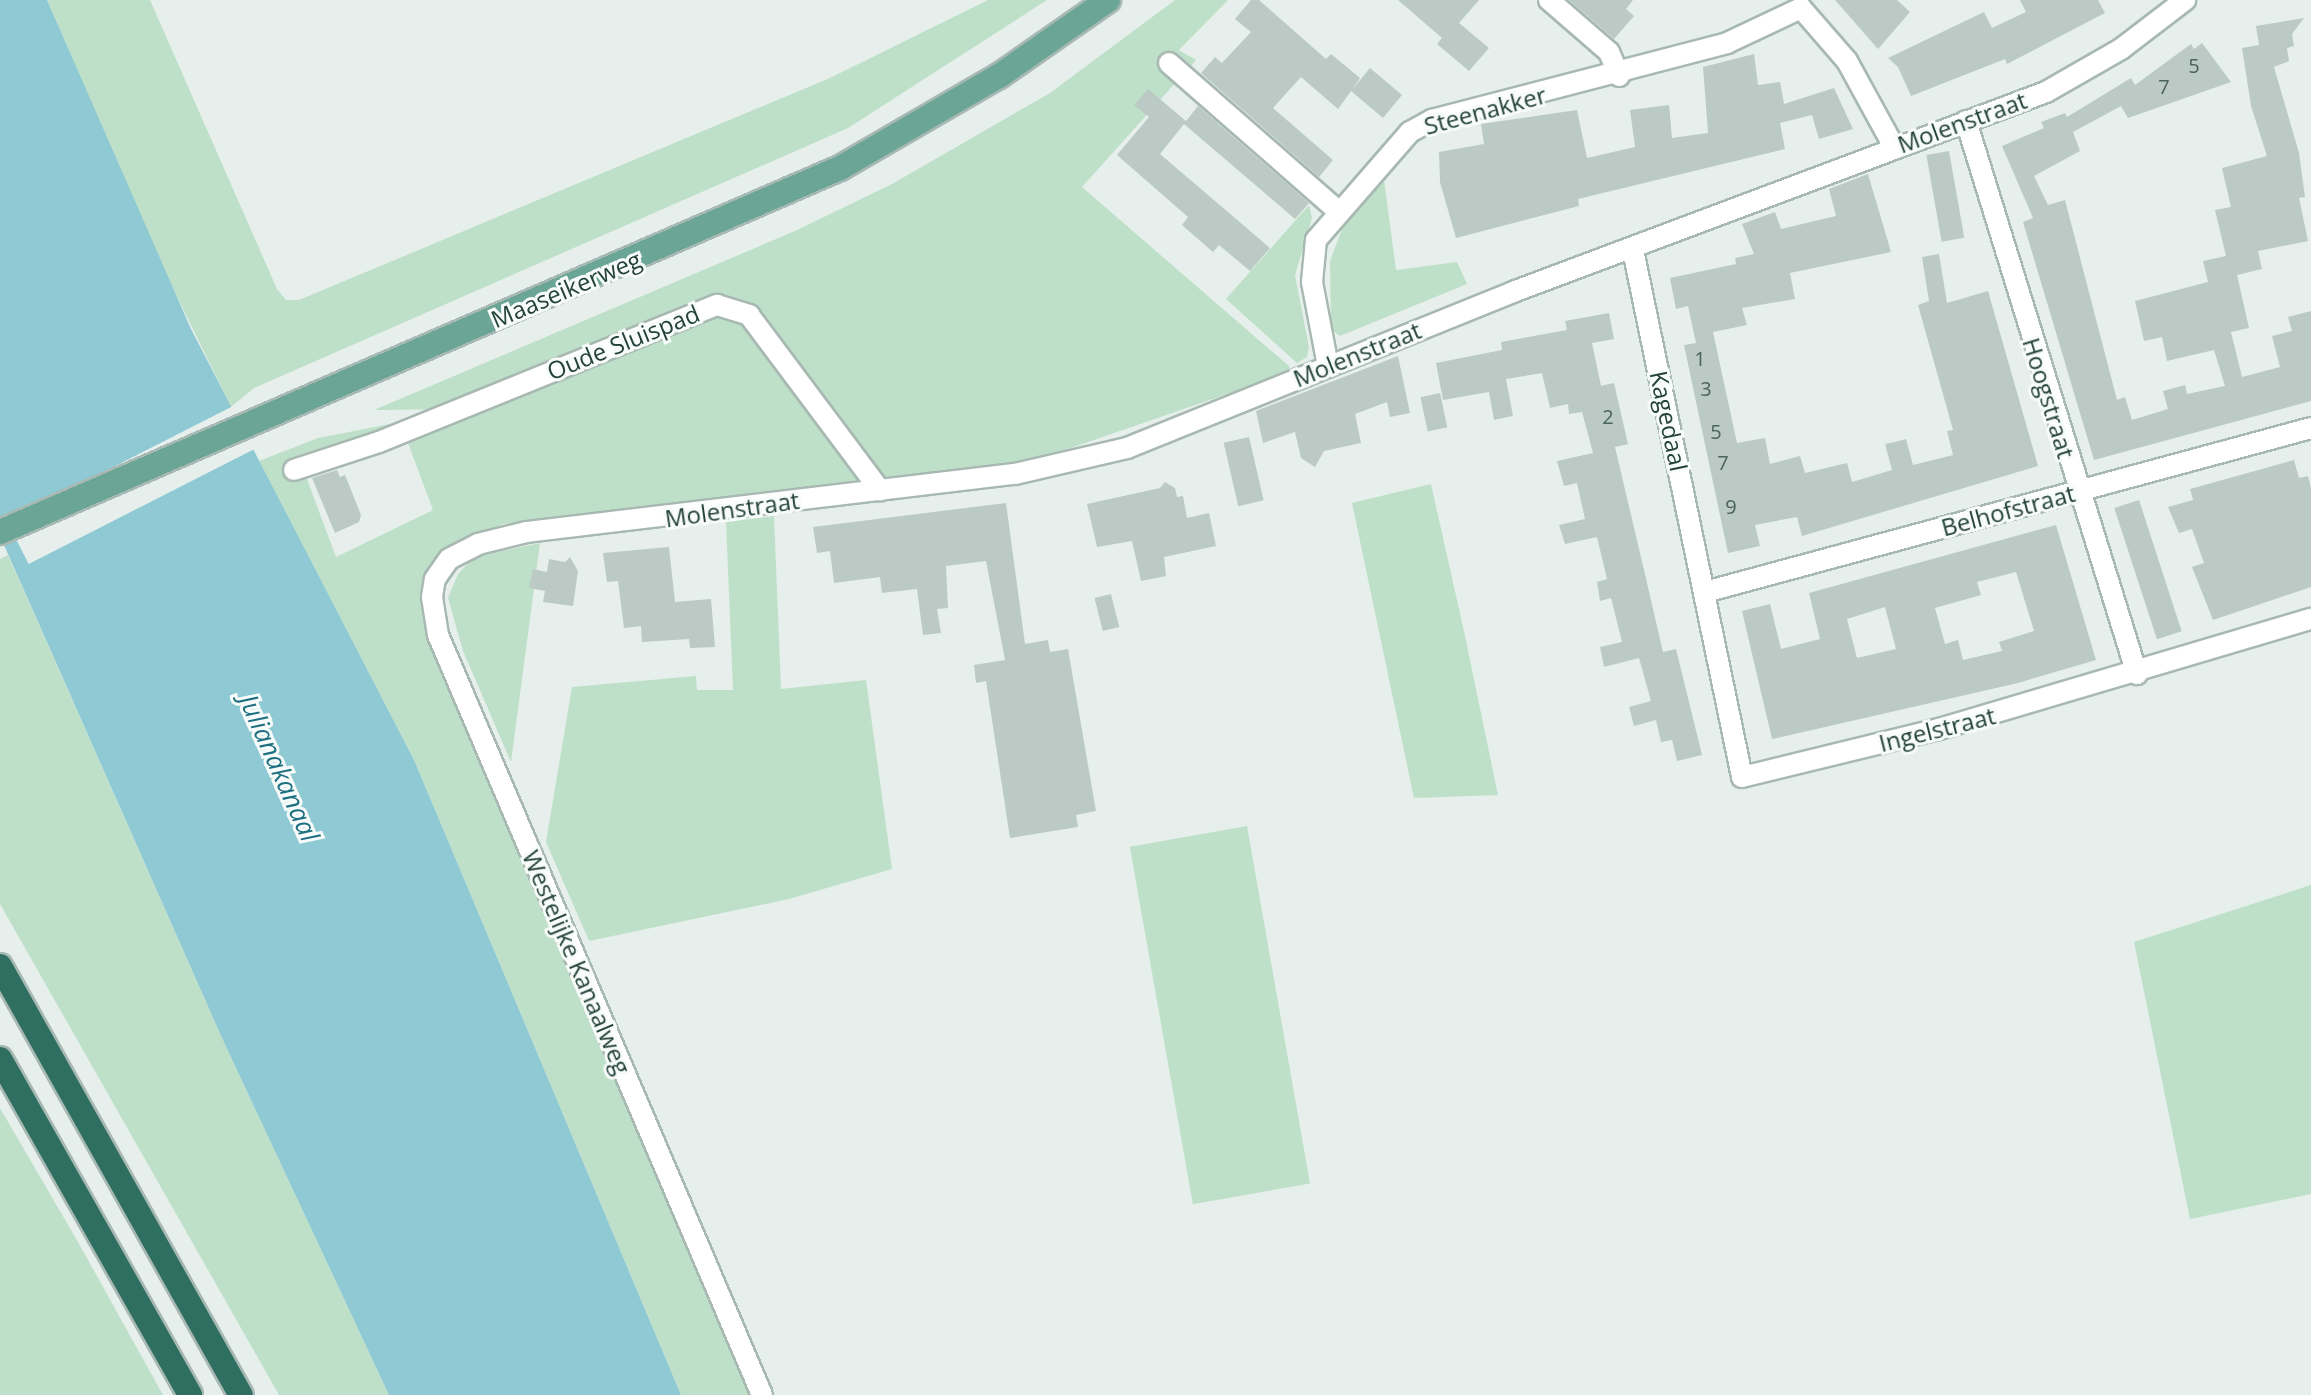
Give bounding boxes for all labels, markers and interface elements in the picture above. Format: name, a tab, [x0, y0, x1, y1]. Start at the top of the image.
house number: 5	[2188, 53, 2200, 77]
house number: 7	[2158, 74, 2170, 98]
street label: Steenakker	[1421, 80, 1549, 140]
street label: Molenstraat	[1894, 85, 2030, 159]
street label: Maaseikerweg	[487, 244, 645, 334]
street label: Oude Sluispad	[543, 298, 703, 386]
street label: Molenstraat	[1289, 315, 1425, 393]
street label: Hoogstraat	[2017, 334, 2081, 462]
house number: 1	[1694, 346, 1706, 370]
street label: Kagedaal	[1644, 368, 1694, 474]
house number: 3	[1700, 376, 1712, 400]
house number: 2	[1602, 404, 1614, 428]
house number: 5	[1710, 419, 1722, 443]
house number: 7	[1717, 450, 1729, 474]
street label: Belhofstraat	[1938, 478, 2078, 542]
street label: Molenstraat	[663, 485, 801, 533]
house number: 9	[1725, 494, 1737, 518]
water label: Julianakanaal	[233, 690, 325, 846]
street label: Ingelstraat	[1876, 701, 1998, 757]
street label: Westelijke Kanaalweg	[517, 846, 637, 1078]

